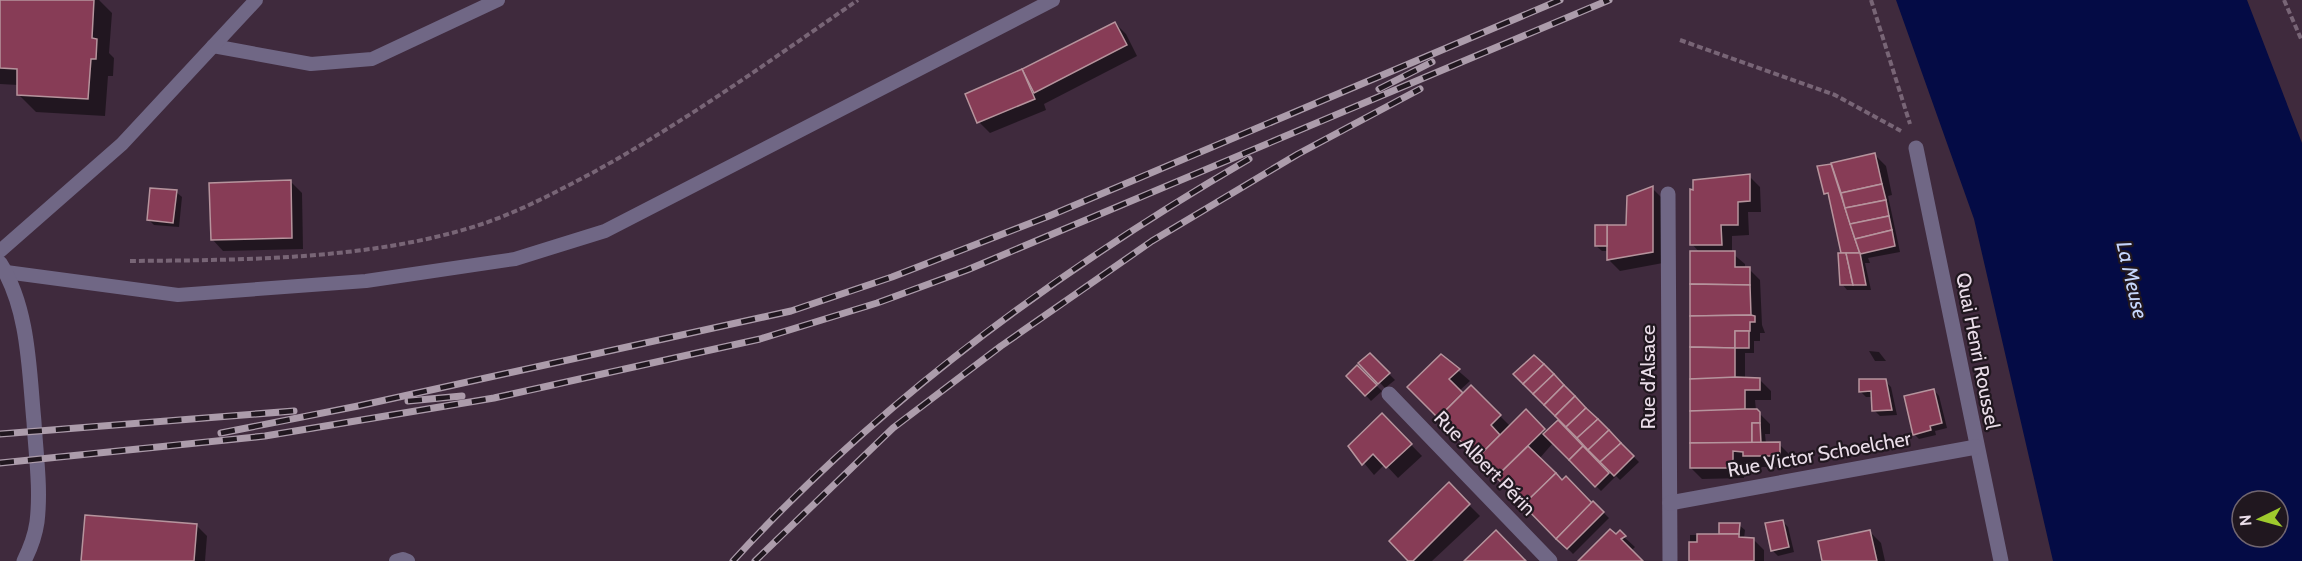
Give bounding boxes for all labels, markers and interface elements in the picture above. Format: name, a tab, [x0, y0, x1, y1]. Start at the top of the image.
water label: La Meuse	[2111, 239, 2154, 321]
street label: Quai Henri Roussel	[1951, 271, 2005, 432]
street label: Rue d'Alsace	[1636, 325, 1660, 429]
street label: Rue Albert Périn	[1429, 406, 1541, 520]
street label: Rue Victor Schoelcher	[1725, 426, 1913, 482]
north arrow	[2230, 489, 2290, 549]
text: N	[2236, 514, 2256, 527]

